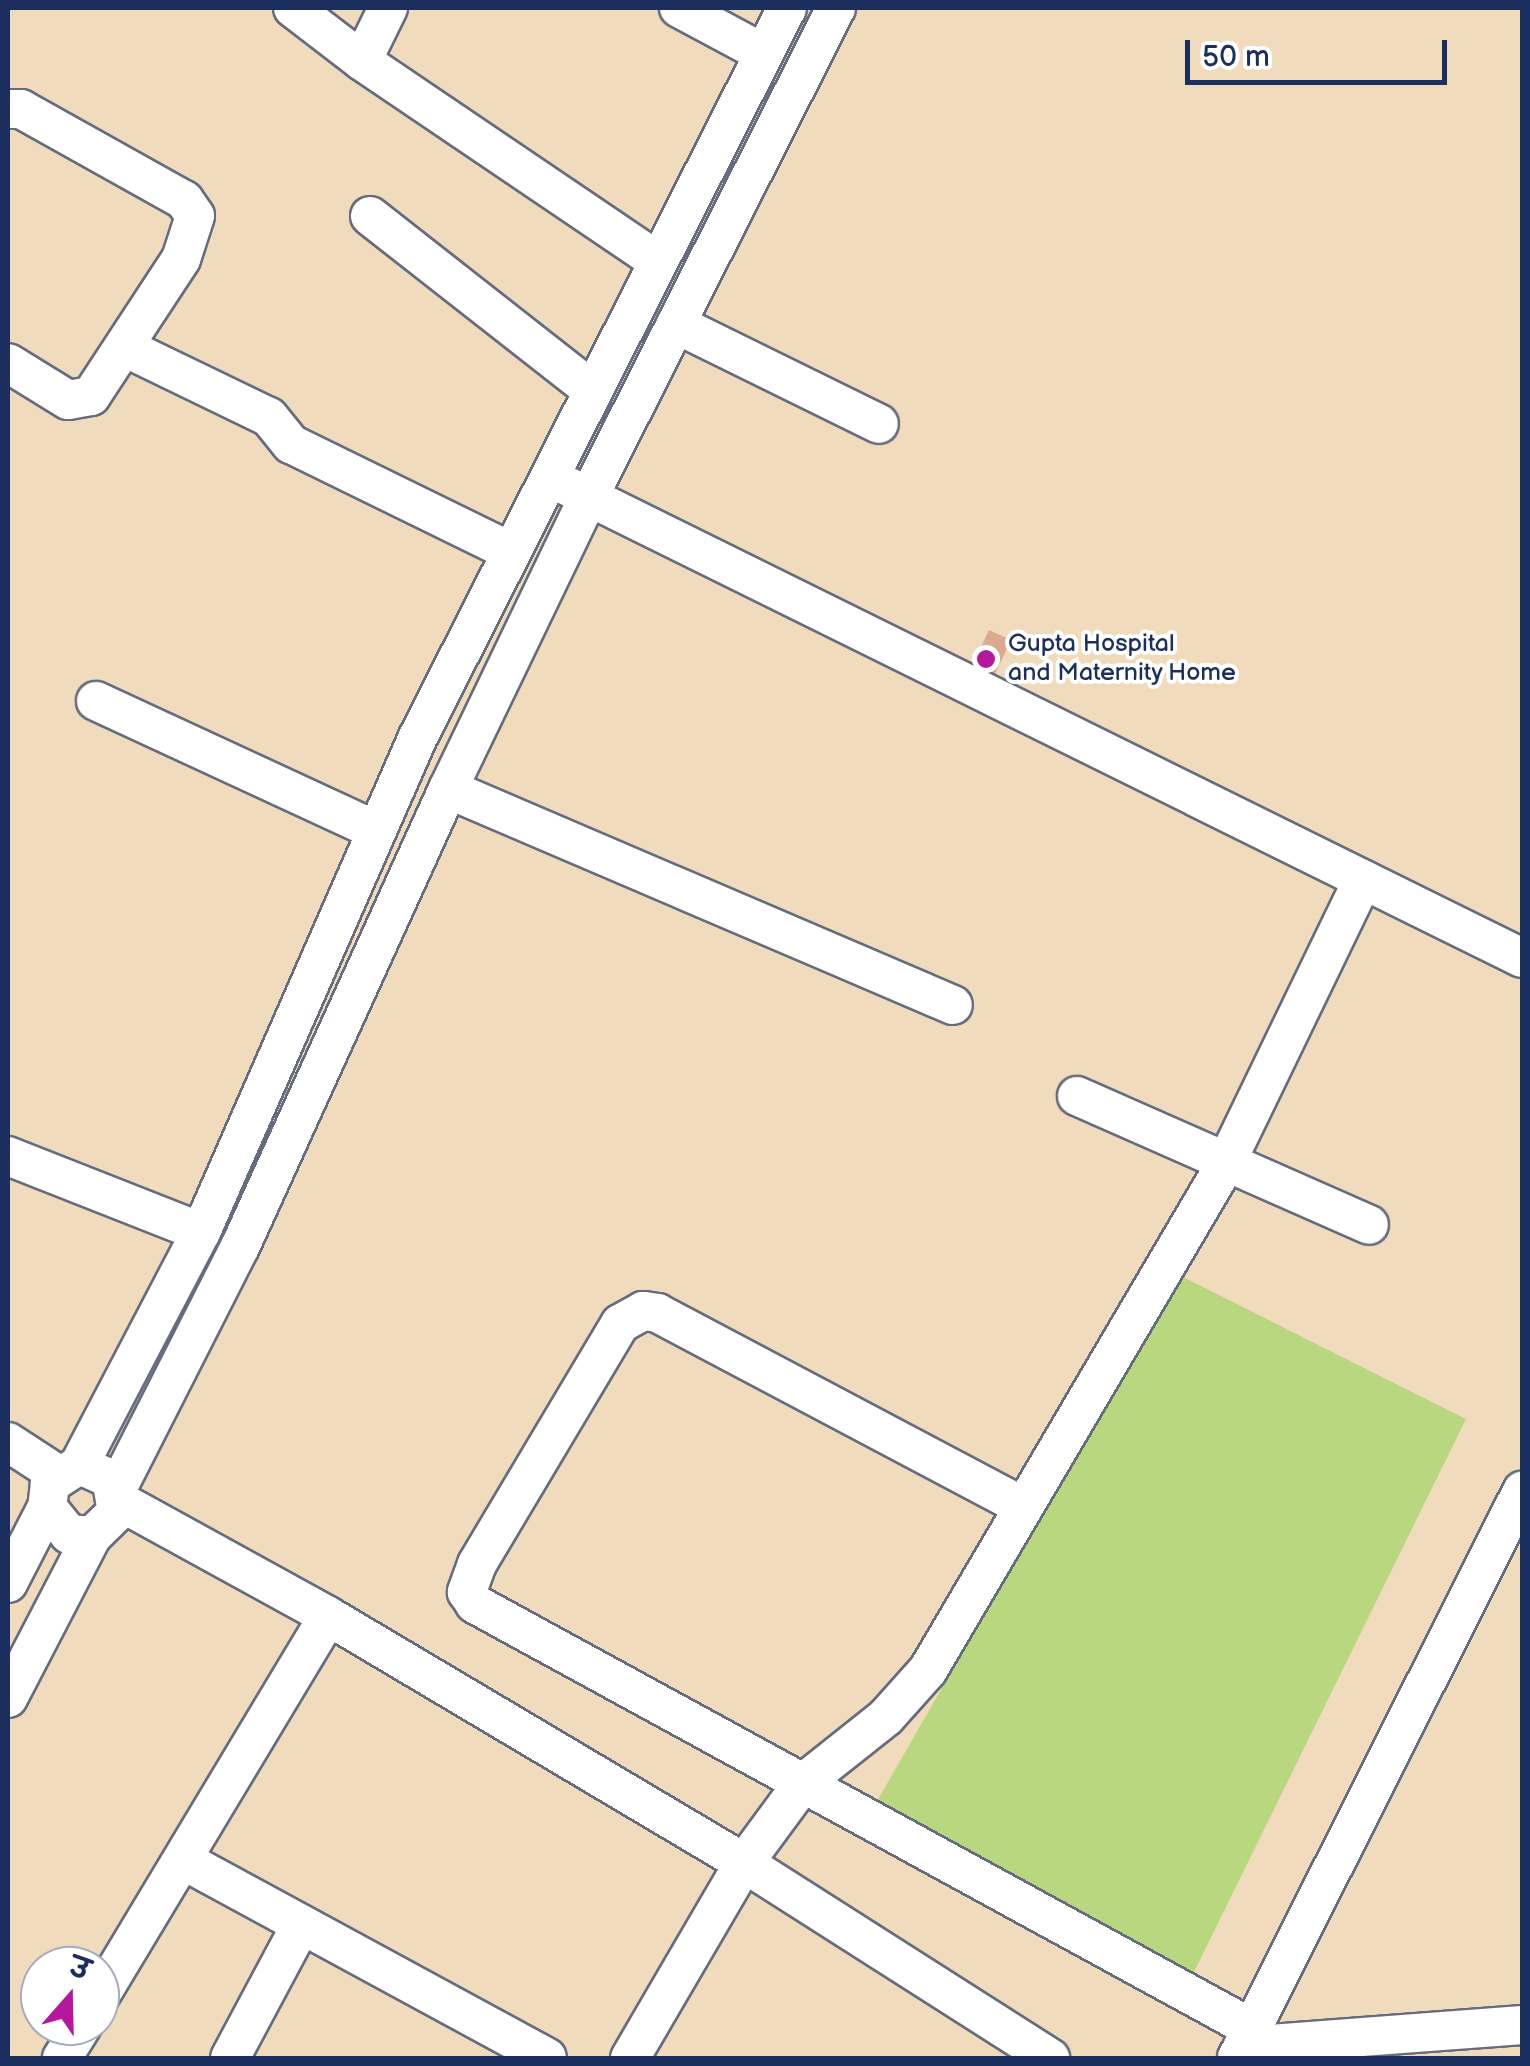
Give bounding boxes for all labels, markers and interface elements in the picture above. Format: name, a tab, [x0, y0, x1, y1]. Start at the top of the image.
scale bar	[1190, 20, 1452, 82]
text: 50 m	[1202, 39, 1270, 75]
place label: Gupta Hospital and Maternity Home	[1008, 630, 1237, 689]
marker: Gupta Hospital and Maternity Home	[973, 646, 999, 672]
north arrow	[20, 1946, 120, 2046]
text: उ	[65, 1951, 94, 1988]

